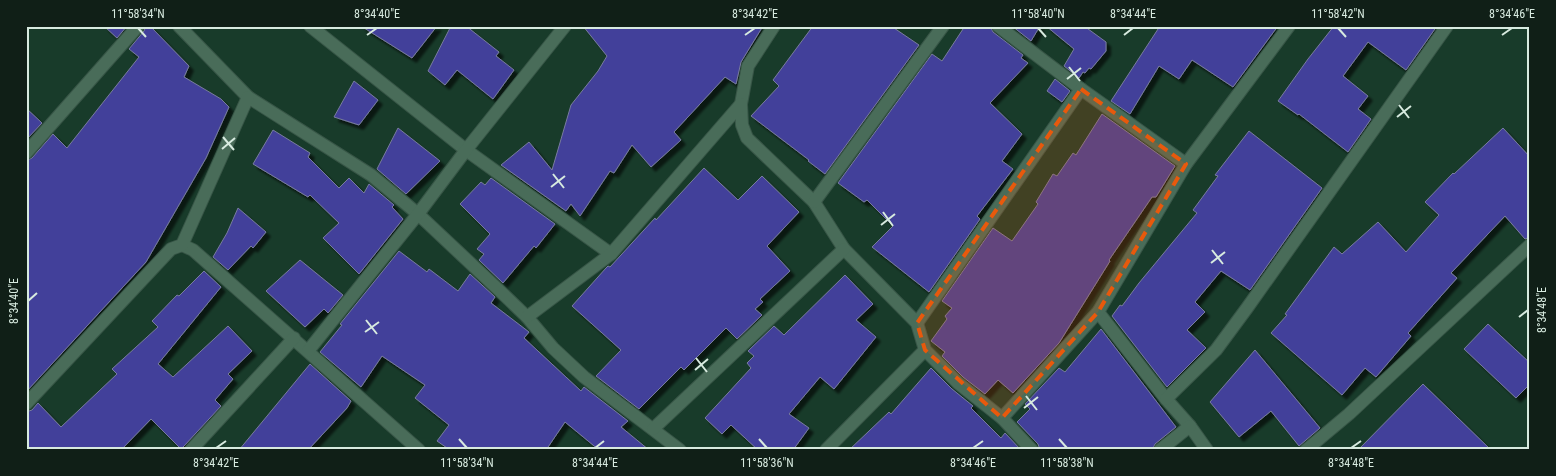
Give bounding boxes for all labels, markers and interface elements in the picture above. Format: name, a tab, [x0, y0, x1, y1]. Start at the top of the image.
text: 11°58'34"N	[111, 7, 165, 21]
text: 8°34'40"E	[354, 7, 400, 21]
text: 8°34'42"E	[732, 7, 778, 21]
text: 11°58'40"N	[1011, 7, 1065, 21]
text: 8°34'44"E	[1110, 7, 1156, 21]
text: 11°58'42"N	[1311, 7, 1365, 21]
text: 8°34'46"E	[1489, 7, 1535, 21]
text: 8°34'40"E	[7, 278, 21, 324]
text: 8°34'48"E	[1535, 287, 1549, 333]
text: 8°34'42"E	[193, 456, 239, 470]
text: 11°58'34"N	[440, 456, 494, 470]
text: 8°34'44"E	[572, 456, 618, 470]
text: 11°58'36"N	[740, 456, 794, 470]
text: 8°34'46"E	[950, 456, 996, 470]
text: 11°58'38"N	[1040, 456, 1094, 470]
text: 8°34'48"E	[1328, 456, 1374, 470]

